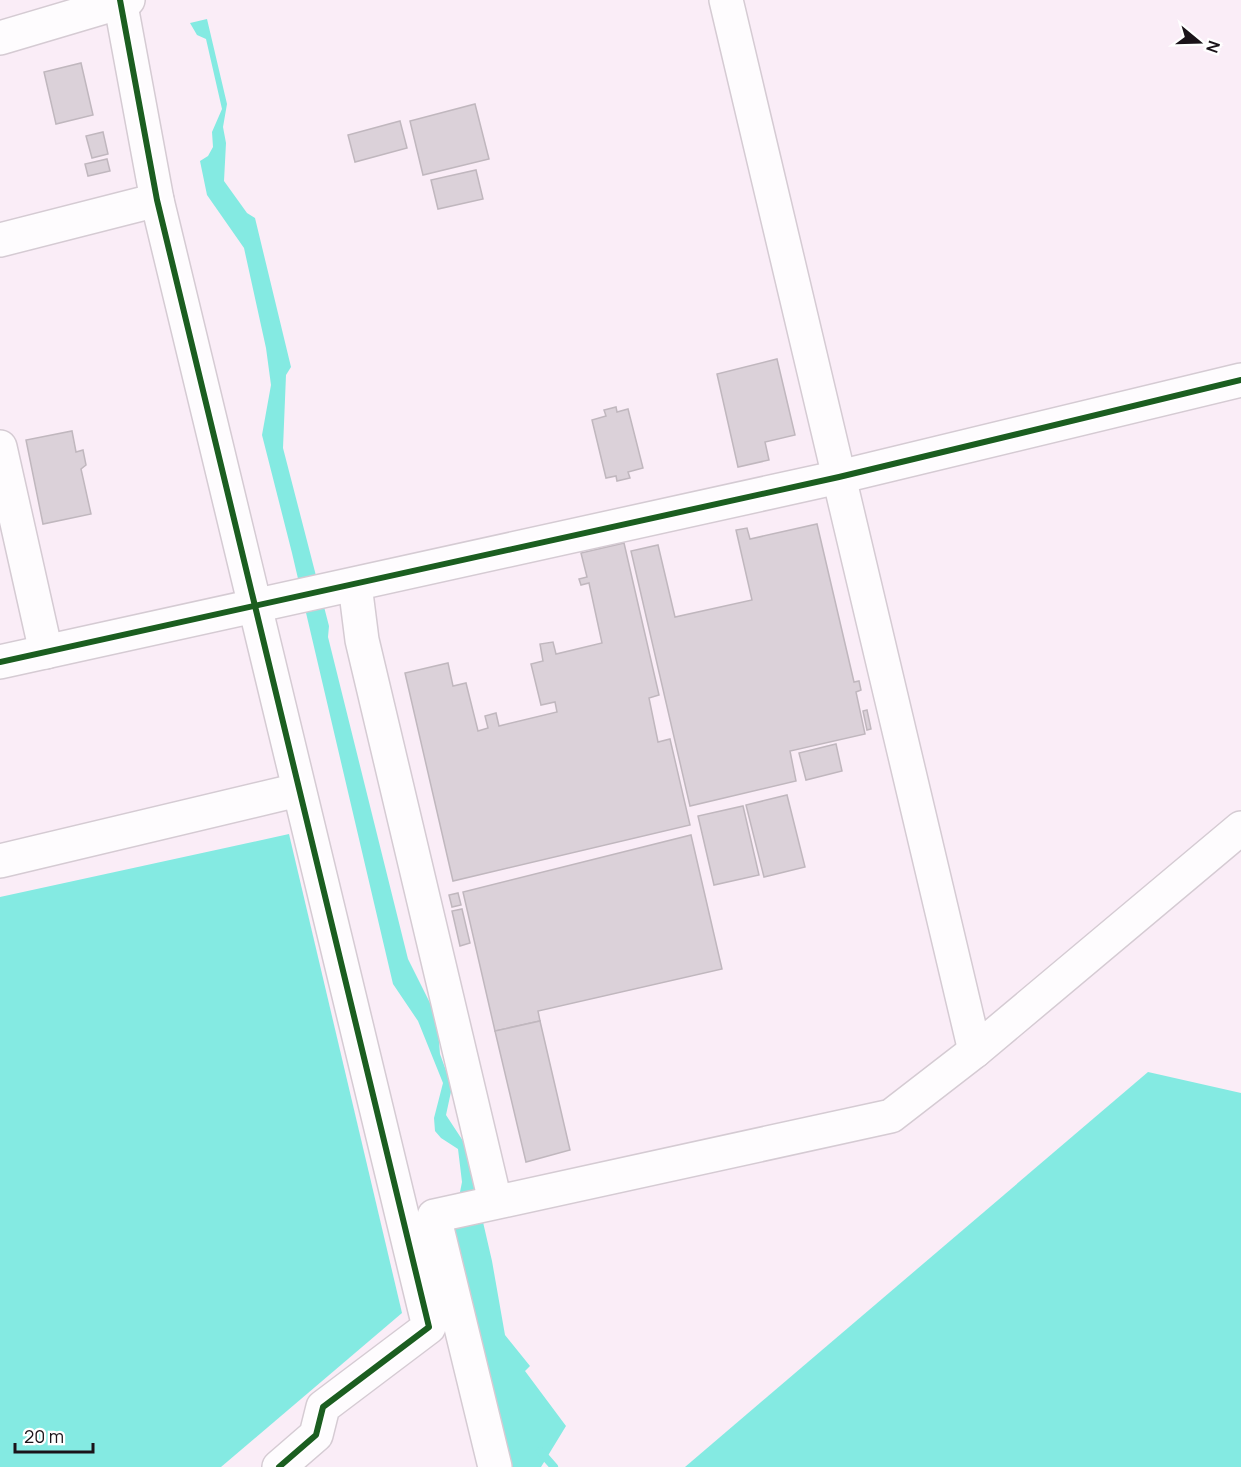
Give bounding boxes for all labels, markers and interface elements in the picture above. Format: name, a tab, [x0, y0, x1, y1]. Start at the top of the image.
north arrow	[1169, 12, 1229, 72]
text: N	[1201, 38, 1225, 56]
scale bar	[15, 1416, 93, 1454]
text: 20 m	[24, 1424, 64, 1448]

